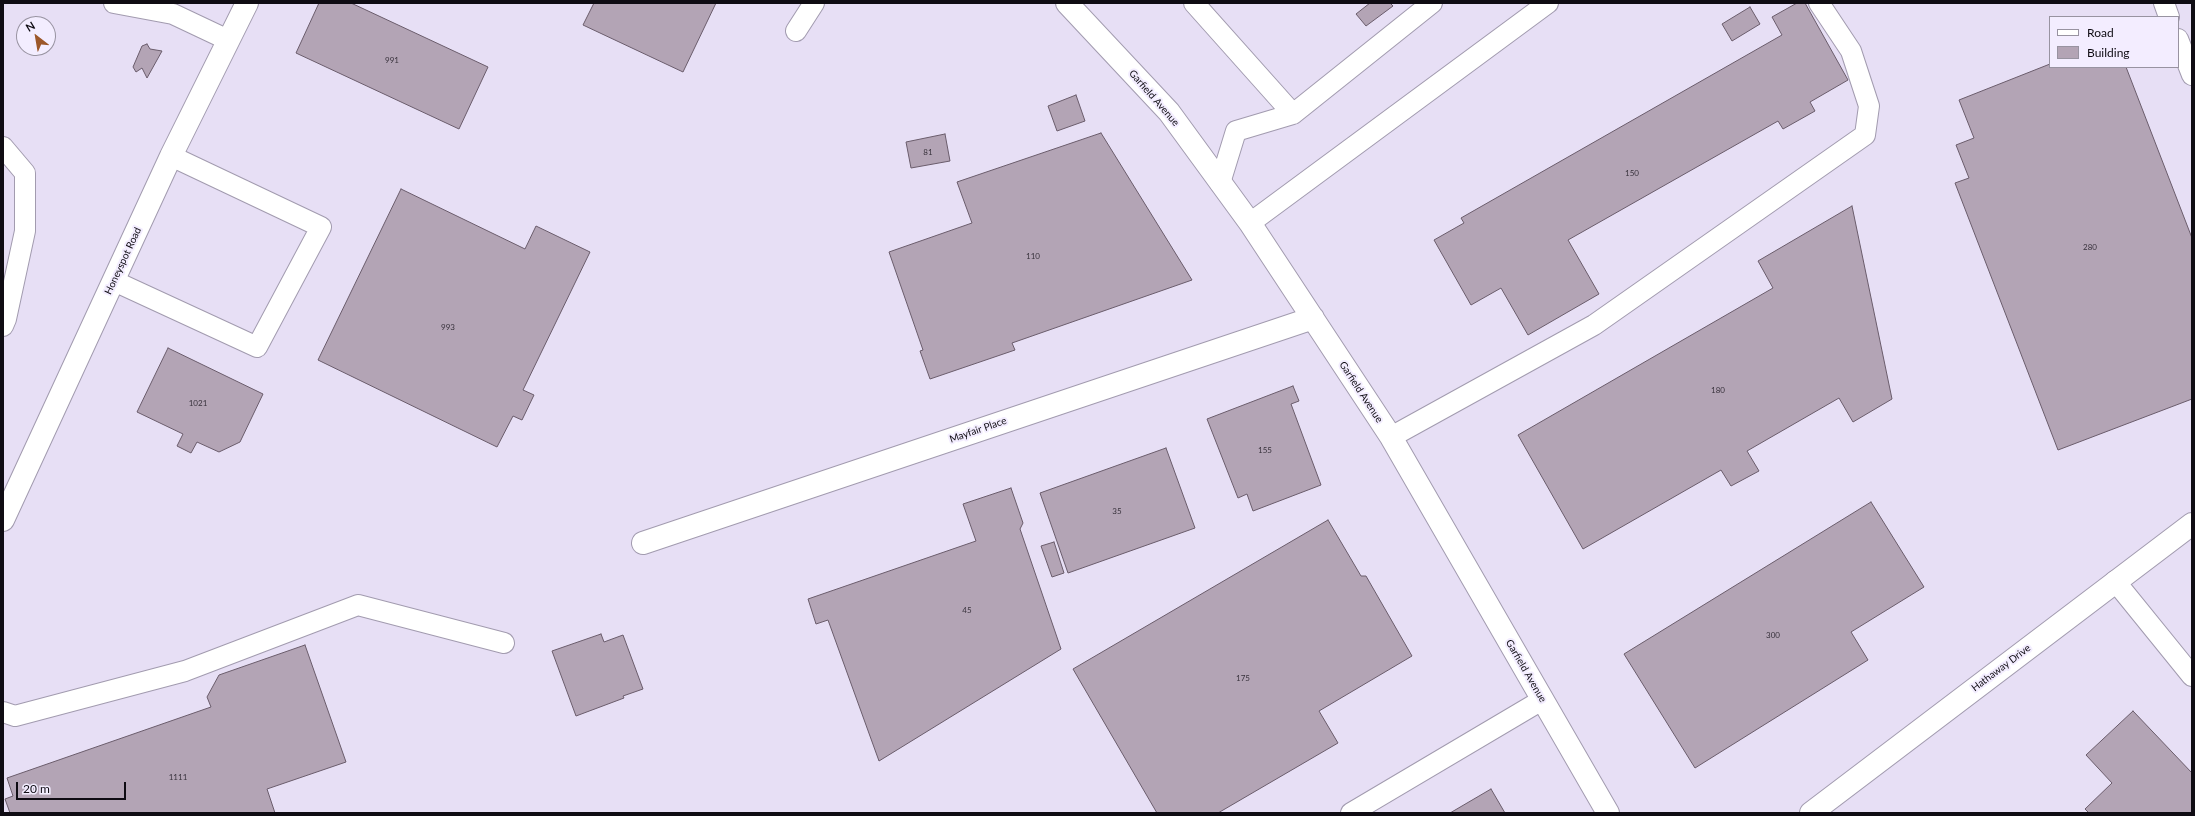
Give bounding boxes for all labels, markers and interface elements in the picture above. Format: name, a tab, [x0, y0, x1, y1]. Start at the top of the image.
north arrow	[16, 16, 56, 56]
legend	[2049, 16, 2179, 68]
text: N	[23, 18, 37, 34]
text: Road	[2087, 25, 2114, 40]
text: Building	[2087, 45, 2130, 60]
house number: 991	[385, 55, 399, 65]
street label: Garfield Avenue	[1126, 67, 1182, 129]
house number: 81	[923, 147, 933, 157]
house number: 150	[1625, 168, 1639, 178]
street label: Honeyspot Road	[102, 225, 144, 297]
house number: 280	[2083, 242, 2097, 252]
house number: 110	[1026, 251, 1040, 261]
house number: 993	[441, 322, 455, 332]
street label: Garfield Avenue	[1337, 359, 1385, 425]
house number: 180	[1711, 385, 1725, 395]
house number: 1021	[189, 398, 207, 408]
street label: Mayfair Place	[948, 415, 1008, 445]
house number: 155	[1258, 445, 1272, 455]
house number: 35	[1112, 506, 1122, 516]
house number: 45	[962, 605, 972, 615]
house number: 300	[1766, 630, 1780, 640]
street label: Garfield Avenue	[1503, 637, 1549, 705]
street label: Hathaway Drive	[1969, 642, 2033, 694]
house number: 175	[1236, 673, 1250, 683]
house number: 1111	[169, 772, 187, 782]
scale bar	[18, 774, 128, 800]
text: 20 m	[23, 781, 50, 796]

